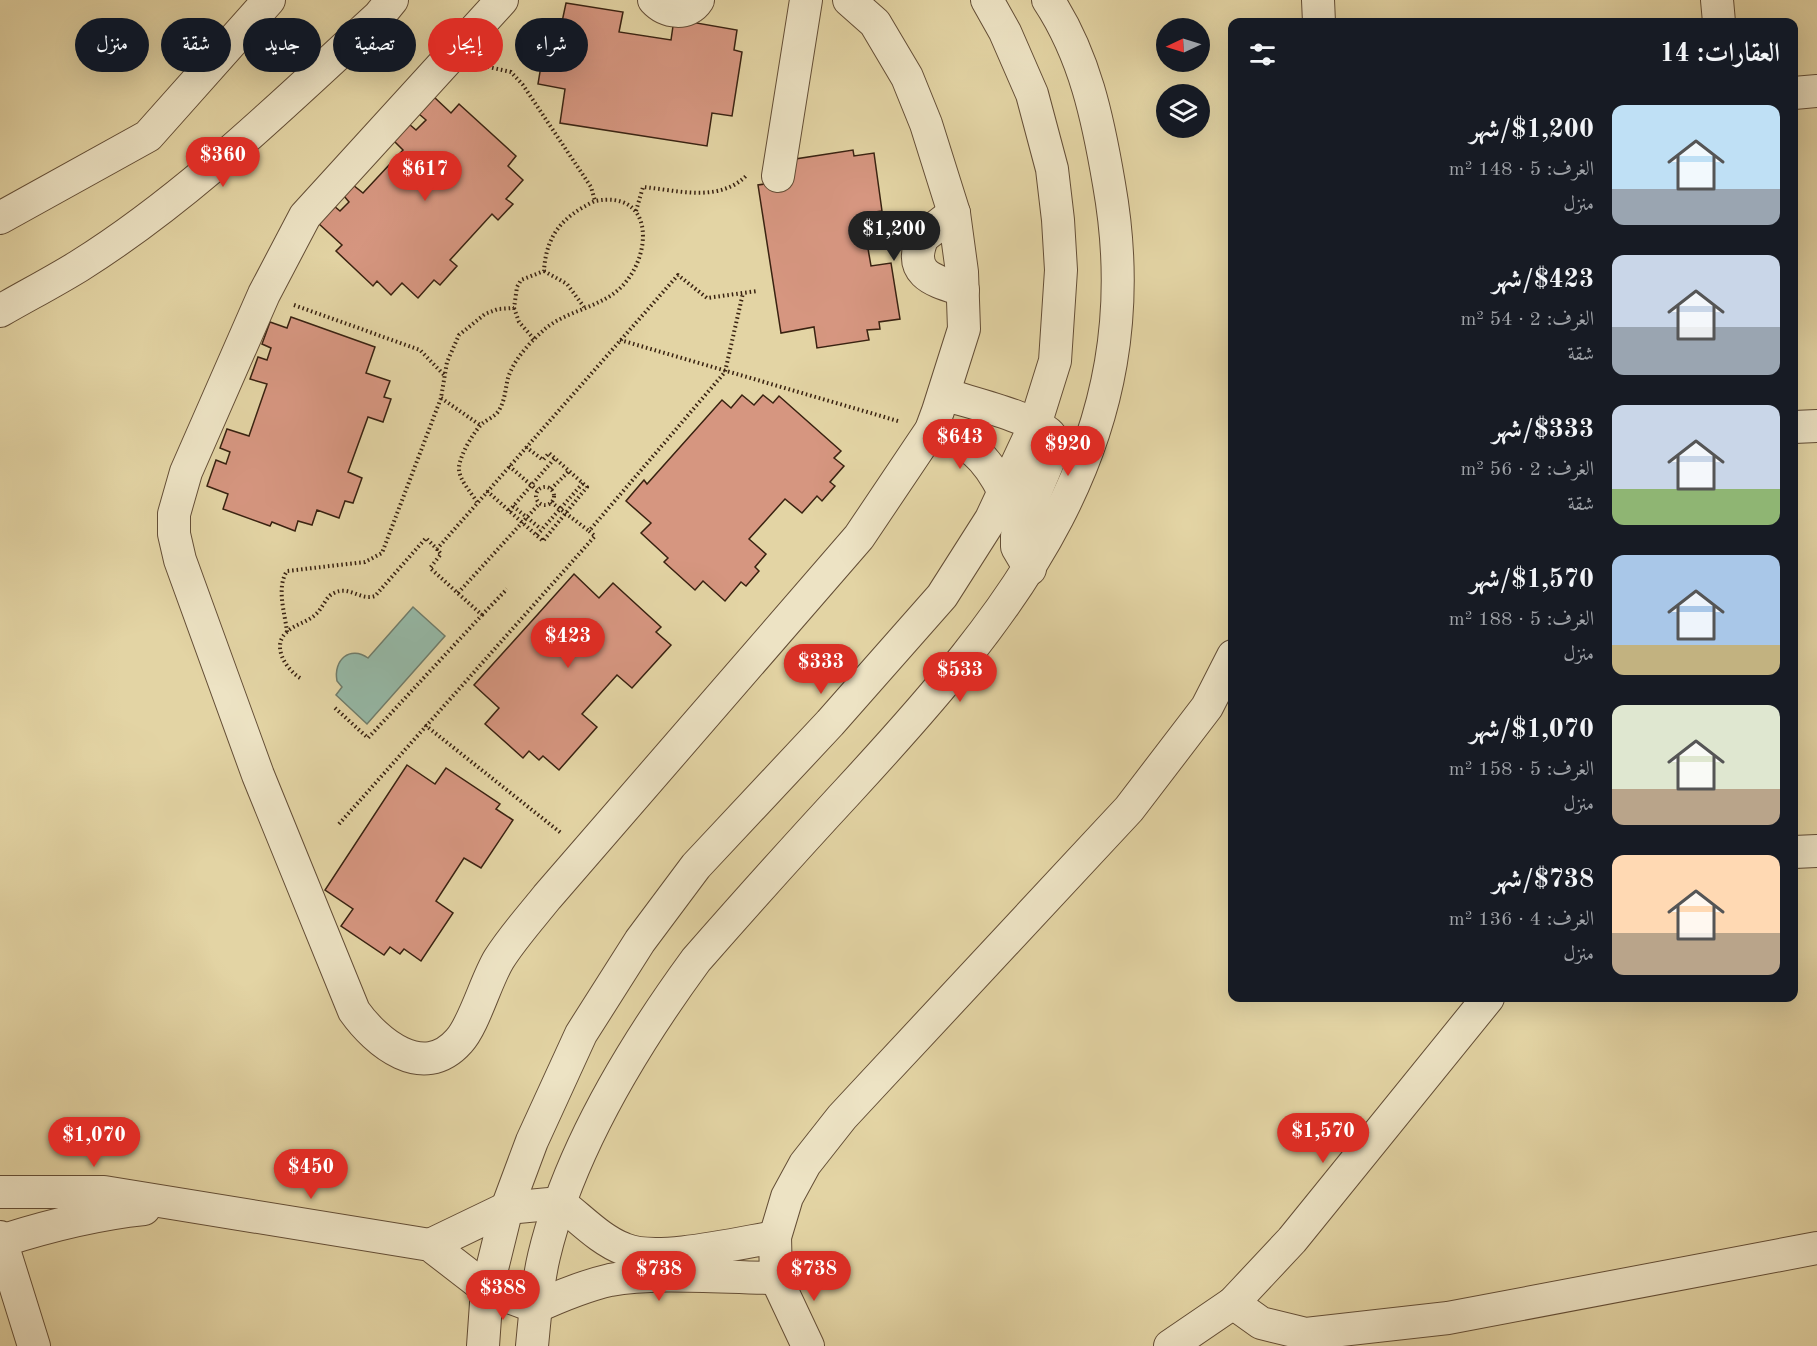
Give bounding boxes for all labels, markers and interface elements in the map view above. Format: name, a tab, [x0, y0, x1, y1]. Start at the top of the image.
chip: منزل	[75, 18, 149, 72]
chip: شقة	[161, 18, 231, 72]
chip: جديد	[243, 18, 321, 72]
chip: تصفية	[333, 18, 416, 72]
chip: إيجار	[428, 18, 503, 72]
chip: شراء	[515, 18, 588, 72]
north arrow	[1156, 18, 1210, 72]
map controls	[1156, 18, 1210, 138]
icon: filters	[1246, 38, 1279, 71]
text: العقارات: 14	[1660, 41, 1780, 67]
button: layers	[1156, 84, 1210, 138]
text: $1,200/شهر	[1470, 117, 1594, 143]
icon: home	[1660, 129, 1732, 201]
pin: $360	[187, 137, 259, 188]
text: $360	[200, 146, 246, 166]
pin: $617	[389, 151, 461, 202]
text: $617	[402, 160, 448, 180]
text: الغرف: 5 · 148 m²	[1449, 160, 1594, 180]
text: منزل	[1563, 195, 1594, 215]
pin: $1,200	[845, 211, 943, 262]
text: $1,200	[862, 220, 926, 240]
text: $423/شهر	[1492, 267, 1594, 293]
icon: home	[1660, 279, 1732, 351]
text: الغرف: 2 · 54 m²	[1460, 310, 1594, 330]
text: شقة	[1568, 345, 1594, 365]
text: $333/شهر	[1492, 417, 1594, 443]
pin: $643	[924, 419, 996, 470]
pin: $920	[1032, 426, 1104, 477]
text: $643	[937, 428, 983, 448]
icon: home	[1660, 429, 1732, 501]
text: $920	[1045, 435, 1091, 455]
text: الغرف: 2 · 56 m²	[1460, 460, 1594, 480]
text: شقة	[1568, 495, 1594, 515]
text: $1,570/شهر	[1470, 567, 1594, 593]
icon: home	[1660, 579, 1732, 651]
text: الغرف: 5 · 188 m²	[1449, 610, 1594, 630]
pin: $423	[532, 618, 604, 669]
text: $423	[545, 627, 591, 647]
pin: $333	[785, 644, 857, 695]
text: منزل	[1563, 645, 1594, 665]
pin: $533	[924, 652, 996, 703]
text: $333	[798, 653, 844, 673]
text: $533	[937, 661, 983, 681]
text: $1,070/شهر	[1470, 717, 1594, 743]
icon: home	[1660, 729, 1732, 801]
text: الغرف: 5 · 158 m²	[1449, 760, 1594, 780]
text: منزل	[1563, 795, 1594, 815]
text: $738/شهر	[1492, 867, 1594, 893]
icon: home	[1660, 879, 1732, 951]
text: الغرف: 4 · 136 m²	[1449, 910, 1594, 930]
text: منزل	[1563, 945, 1594, 965]
pin: $1,570	[1274, 1113, 1372, 1164]
pin: $1,070	[45, 1117, 143, 1168]
text: $1,570	[1291, 1122, 1355, 1142]
text: $1,070	[62, 1126, 126, 1146]
pin: $450	[275, 1149, 347, 1200]
text: $450	[288, 1158, 334, 1178]
pin: $738	[623, 1251, 695, 1302]
pin: $738	[778, 1251, 850, 1302]
text: $738	[636, 1260, 682, 1280]
text: $738	[791, 1260, 837, 1280]
pin: $388	[467, 1270, 539, 1321]
text: $388	[480, 1279, 526, 1299]

